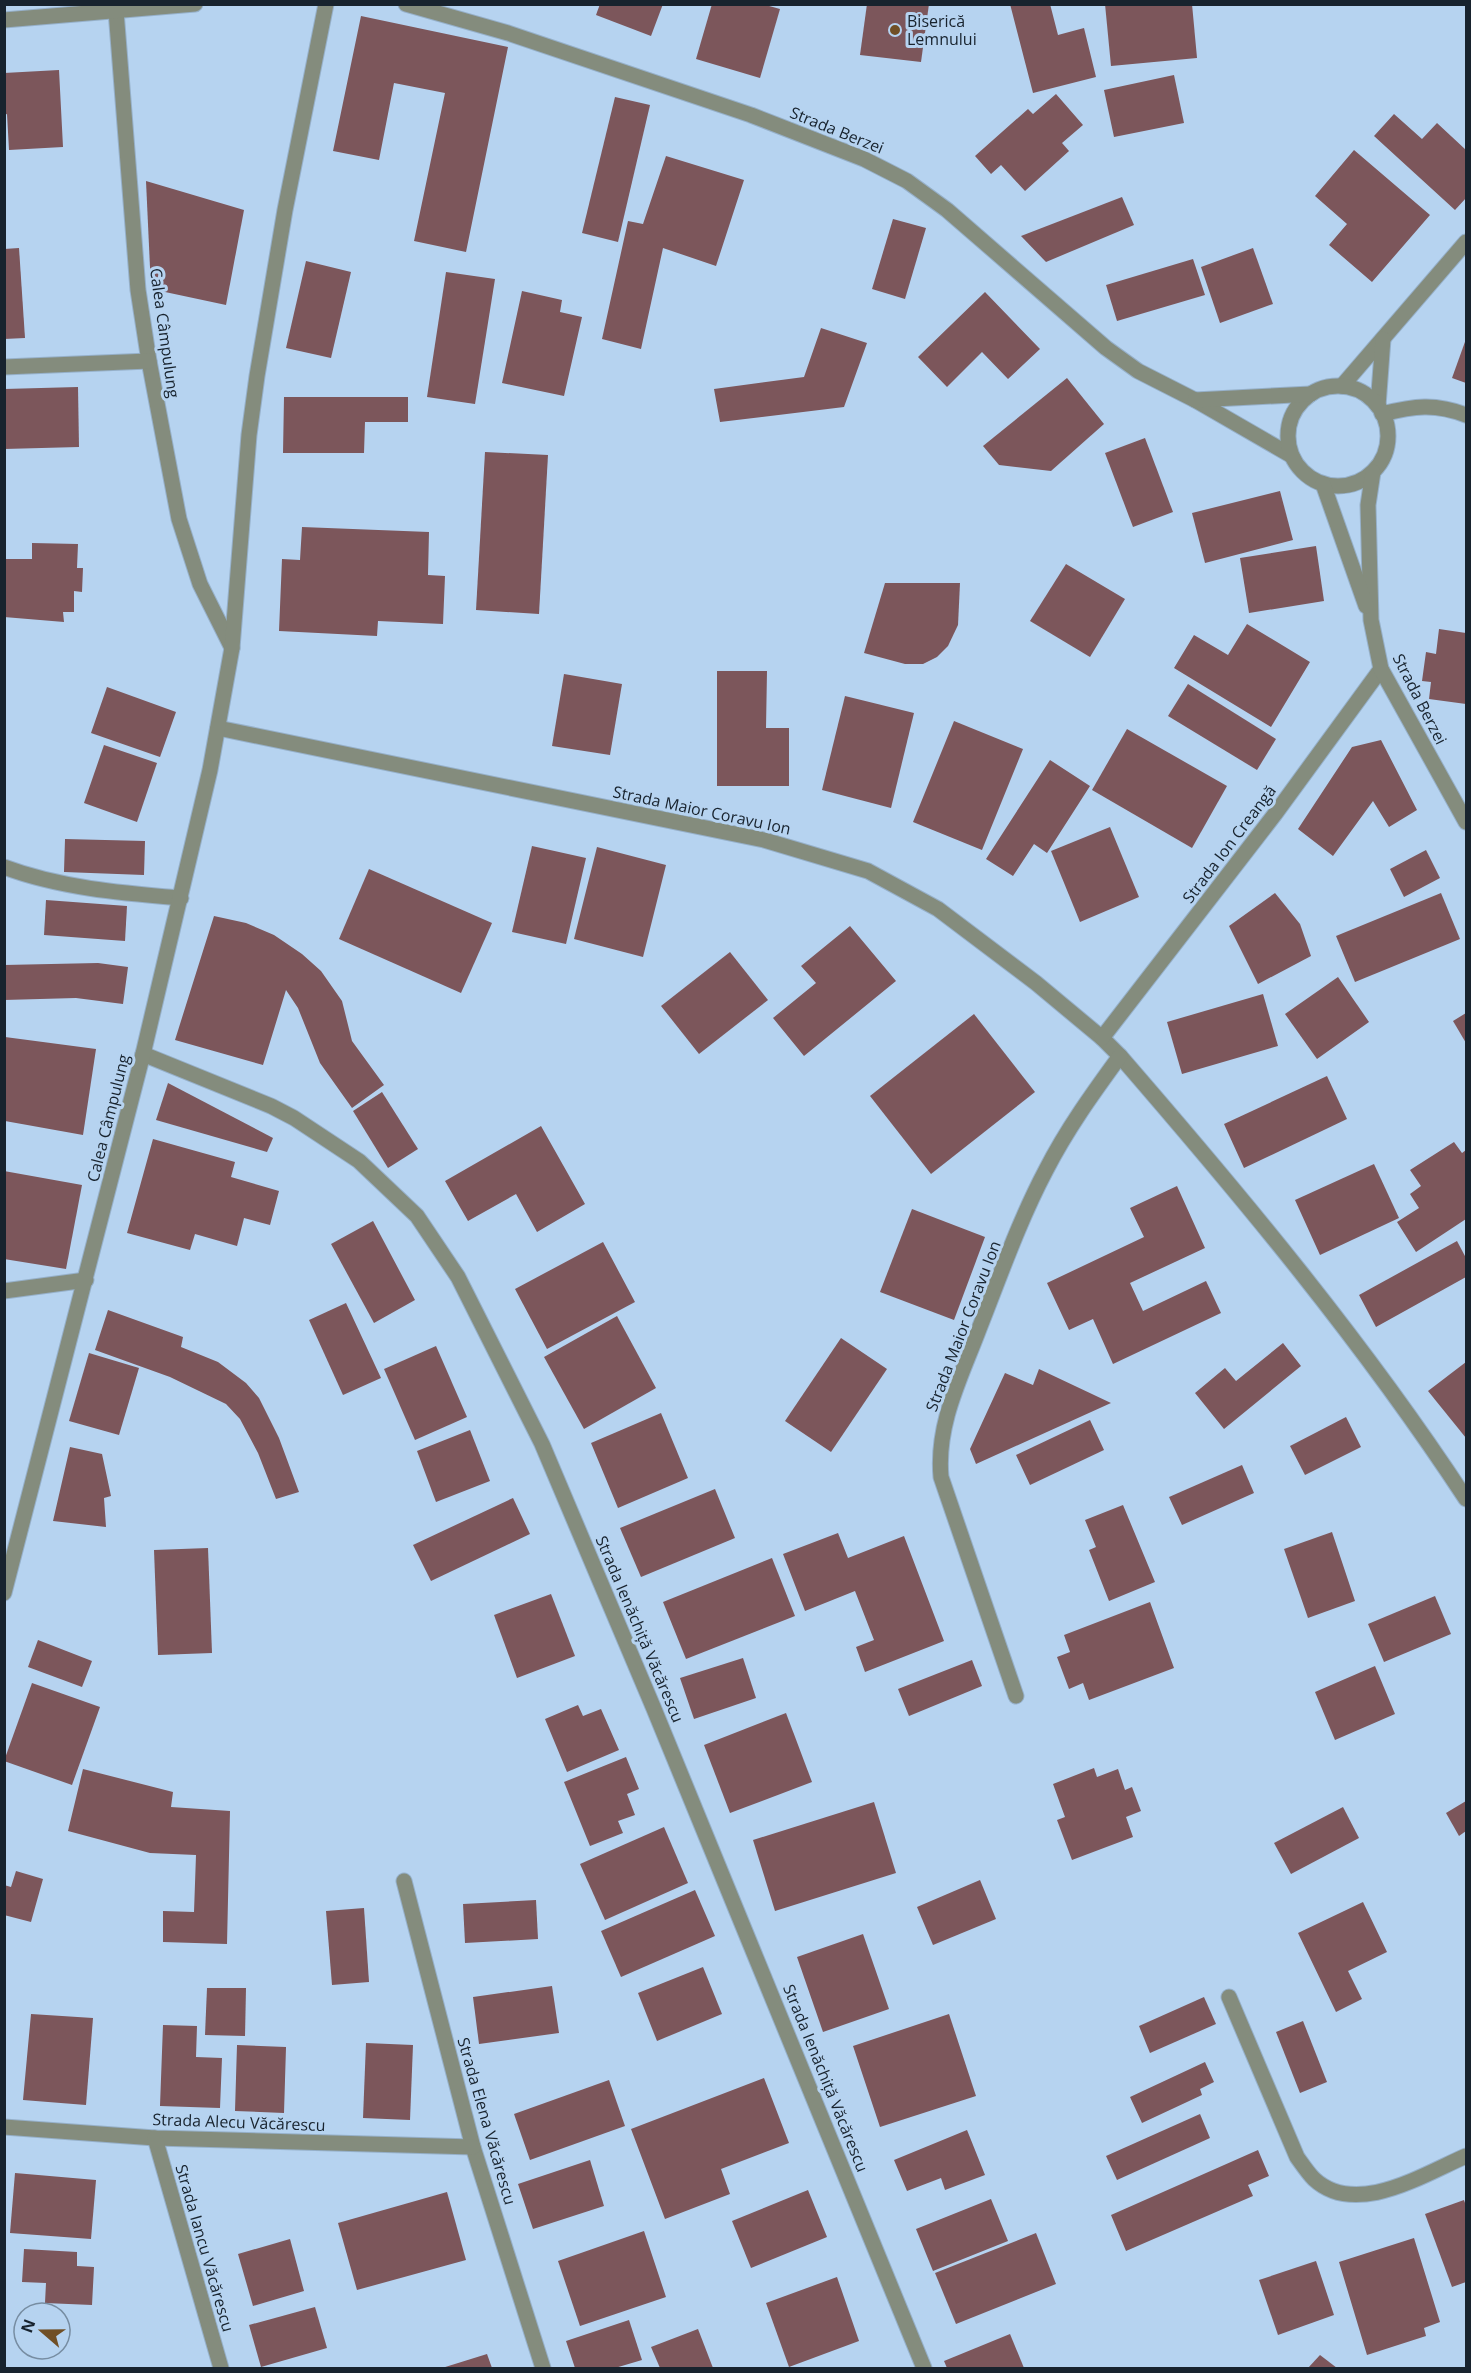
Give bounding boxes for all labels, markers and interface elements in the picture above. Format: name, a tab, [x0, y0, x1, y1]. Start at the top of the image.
place label: Biserică Lemnului	[907, 10, 977, 50]
marker: Biserică Lemnului	[888, 23, 902, 37]
street label: Strada Berzei	[787, 101, 887, 159]
street label: Calea Câmpulung	[145, 267, 185, 400]
street label: Strada Berzei	[1388, 650, 1452, 748]
street label: Strada Maior Coravu Ion	[611, 780, 793, 840]
street label: Strada Ion Creangă	[1177, 780, 1281, 908]
street label: Calea Câmpulung	[82, 1052, 135, 1184]
street label: Strada Maior Coravu Ion	[920, 1237, 1006, 1415]
street label: Strada Ienăchiță Văcărescu	[591, 1532, 689, 1726]
street label: Strada Ienăchiță Văcărescu	[778, 1981, 874, 2175]
street label: Strada Elena Văcărescu	[453, 2035, 521, 2207]
street label: Strada Alecu Văcărescu	[152, 2108, 326, 2136]
street label: Strada Iancu Văcărescu	[171, 2162, 239, 2334]
north arrow	[12, 2301, 72, 2361]
text: N	[15, 2316, 40, 2336]

